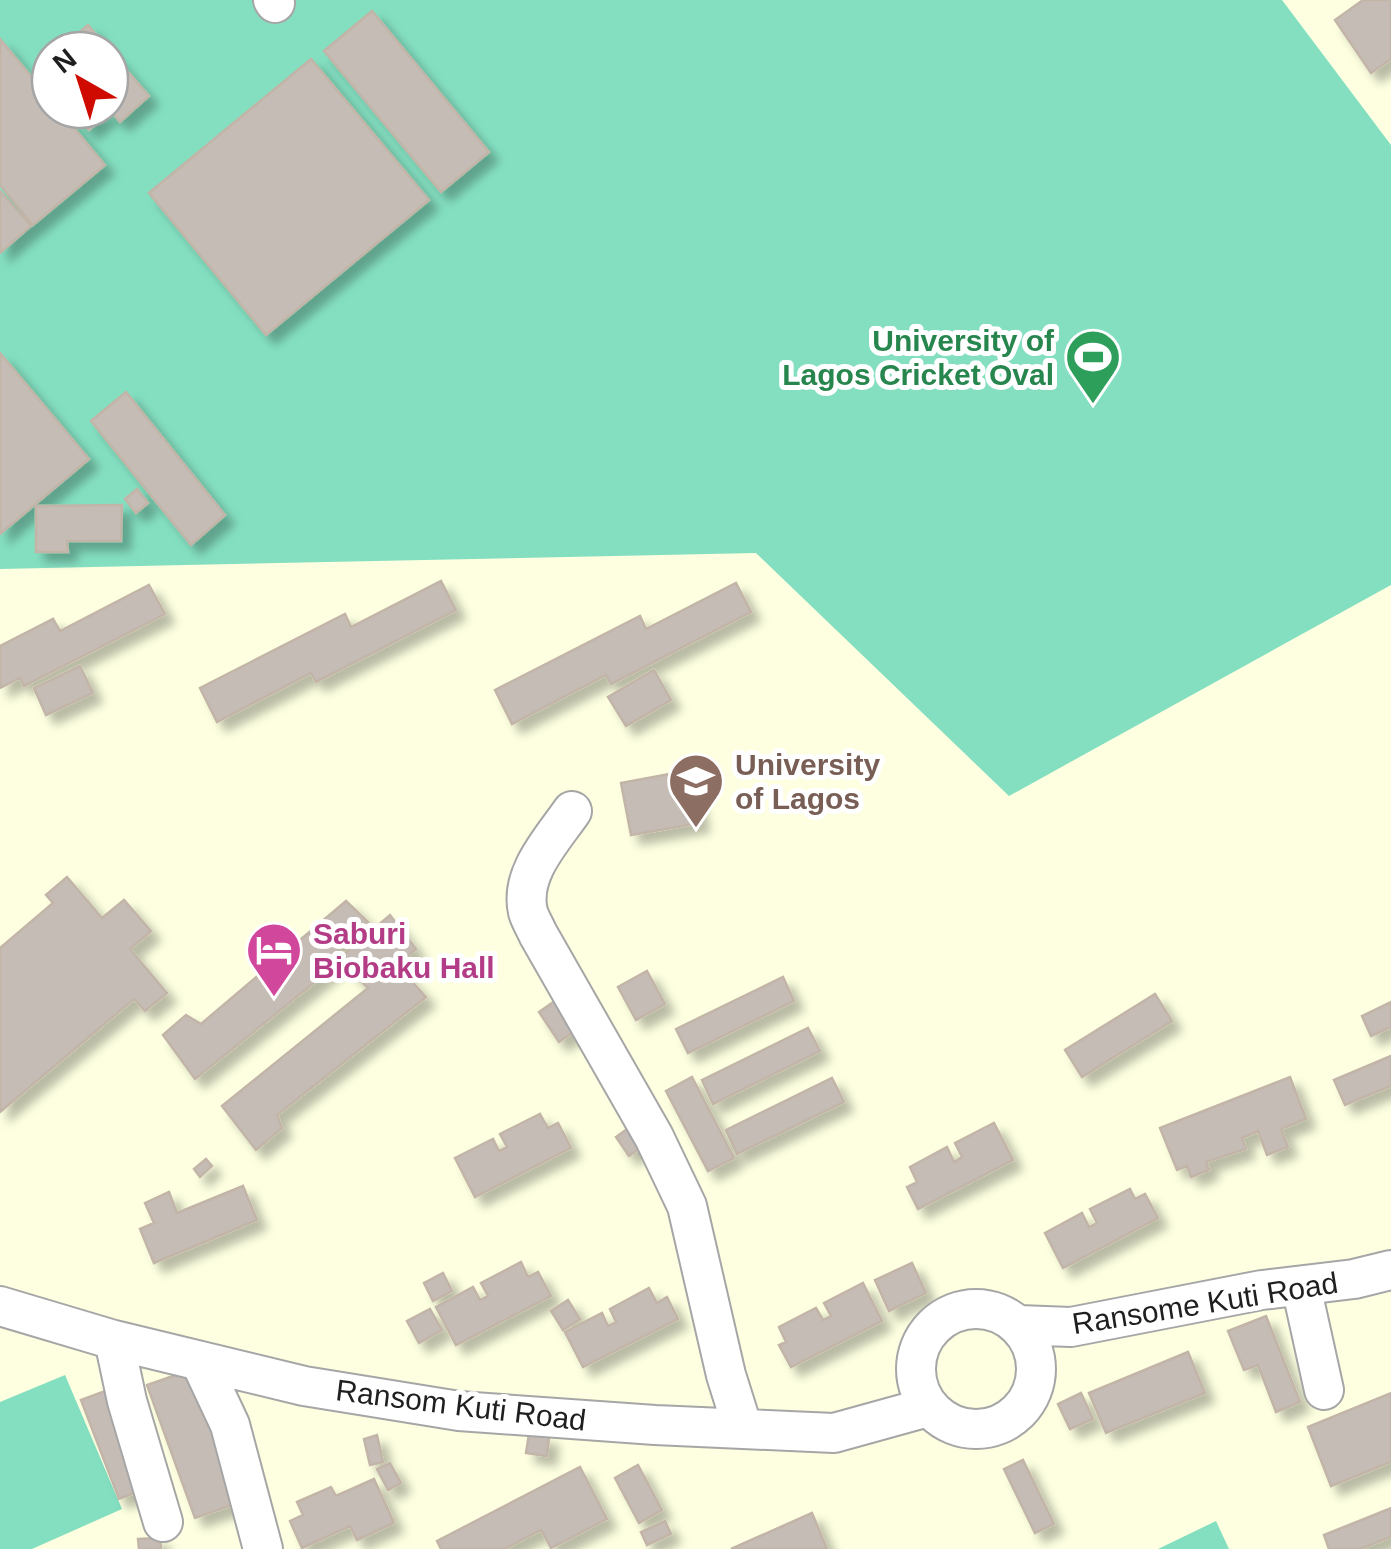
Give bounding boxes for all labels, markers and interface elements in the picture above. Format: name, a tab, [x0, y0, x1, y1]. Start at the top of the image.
north arrow	[30, 30, 130, 130]
text: N	[47, 43, 82, 79]
place label: University of Lagos Cricket Oval	[782, 324, 1055, 391]
sports icon: University of Lagos Cricket Oval	[1063, 327, 1123, 406]
place label: University of Lagos	[735, 748, 880, 815]
school or university icon: University of Lagos	[666, 751, 726, 830]
place label: Saburi Biobaku Hall	[313, 917, 495, 984]
hotel icon: Saburi Biobaku Hall	[244, 920, 304, 999]
street label: Ransome Kuti Road	[1070, 1266, 1340, 1340]
street label: Ransom Kuti Road	[334, 1373, 588, 1437]

